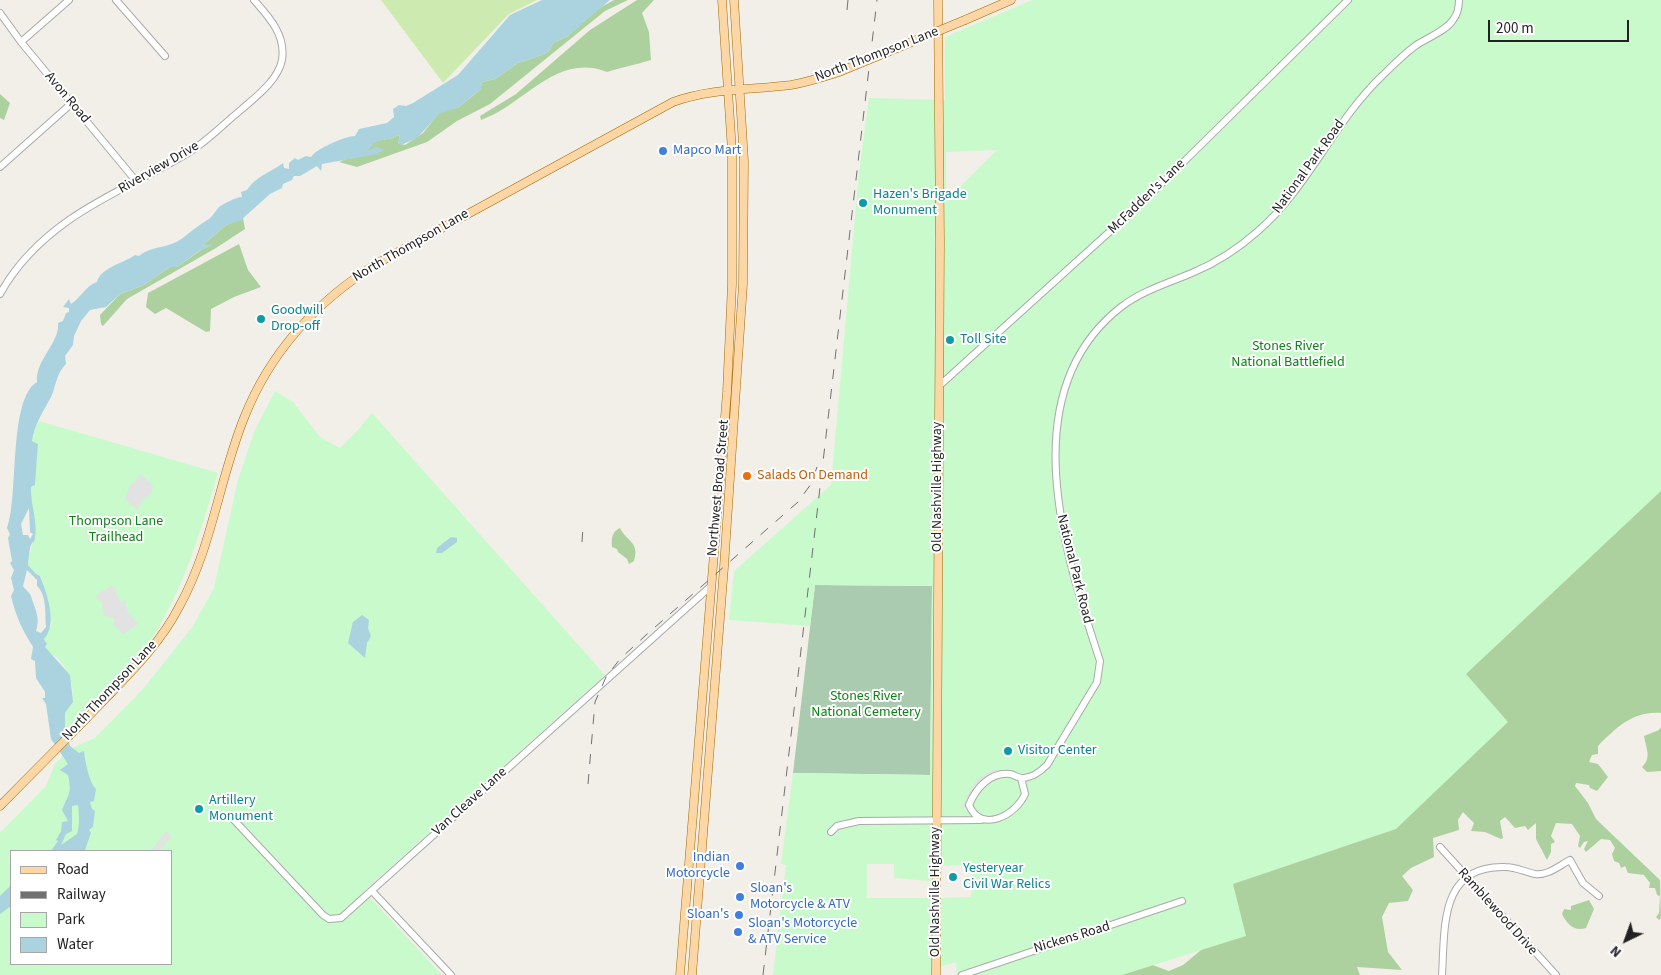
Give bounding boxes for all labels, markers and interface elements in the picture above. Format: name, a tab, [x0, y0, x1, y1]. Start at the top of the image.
scale bar	[1491, 10, 1632, 42]
text: 200 m	[1496, 18, 1534, 39]
street label: North Thompson Lane	[813, 24, 941, 86]
street label: Avon Road	[41, 69, 93, 127]
street label: National Park Road	[1269, 117, 1349, 217]
street label: Riverview Drive	[116, 138, 202, 198]
place label: Mapco Mart	[673, 143, 741, 159]
marker: Mapco Mart	[657, 145, 669, 157]
street label: McFadden's Lane	[1105, 156, 1189, 238]
place label: Hazen's Brigade Monument	[873, 187, 967, 220]
marker: Hazen's Brigade Monument	[857, 197, 869, 209]
street label: North Thompson Lane	[350, 206, 472, 286]
place label: Goodwill Drop-off	[271, 303, 323, 336]
marker: Goodwill Drop-off	[255, 313, 267, 325]
place label: Toll Site	[960, 332, 1007, 348]
marker: Toll Site	[944, 334, 956, 346]
park label: Stones River National Battlefield	[1231, 339, 1345, 372]
street label: Northwest Broad Street	[705, 419, 733, 557]
street label: Old Nashville Highway	[930, 422, 946, 552]
place label: Salads On Demand	[757, 468, 868, 484]
marker: Salads On Demand	[741, 470, 753, 482]
street label: National Park Road	[1052, 513, 1096, 625]
park label: Thompson Lane Trailhead	[69, 514, 163, 546]
street label: North Thompson Lane	[59, 637, 161, 745]
park label: Stones River National Cemetery	[811, 689, 921, 722]
place label: Visitor Center	[1018, 743, 1097, 759]
marker: Visitor Center	[1002, 745, 1014, 757]
street label: Van Cleave Lane	[429, 764, 511, 840]
place label: Artillery Monument	[209, 793, 273, 826]
marker: Artillery Monument	[193, 803, 205, 815]
street label: Old Nashville Highway	[928, 827, 944, 957]
legend	[10, 850, 172, 965]
place label: Indian Motorcycle	[666, 850, 730, 882]
text: Road	[57, 859, 89, 880]
marker: Indian Motorcycle	[734, 860, 746, 872]
place label: Yesteryear Civil War Relics	[963, 861, 1050, 894]
street label: Ramblewood Drive	[1454, 865, 1540, 959]
marker: Yesteryear Civil War Relics	[947, 871, 959, 883]
place label: Sloan's Motorcycle & ATV	[750, 881, 850, 914]
text: Railway	[57, 884, 106, 905]
marker: Sloan's Motorcycle & ATV	[734, 891, 746, 903]
place label: Sloan's	[687, 907, 729, 923]
text: Park	[57, 909, 85, 930]
marker: Sloan's	[733, 909, 745, 921]
north arrow	[1601, 915, 1651, 965]
place label: Sloan's Motorcycle & ATV Service	[748, 916, 857, 949]
street label: Nickens Road	[1032, 918, 1112, 958]
marker: Sloan's Motorcycle & ATV Service	[732, 926, 744, 938]
text: Water	[57, 934, 93, 955]
text: N	[1606, 941, 1626, 962]

